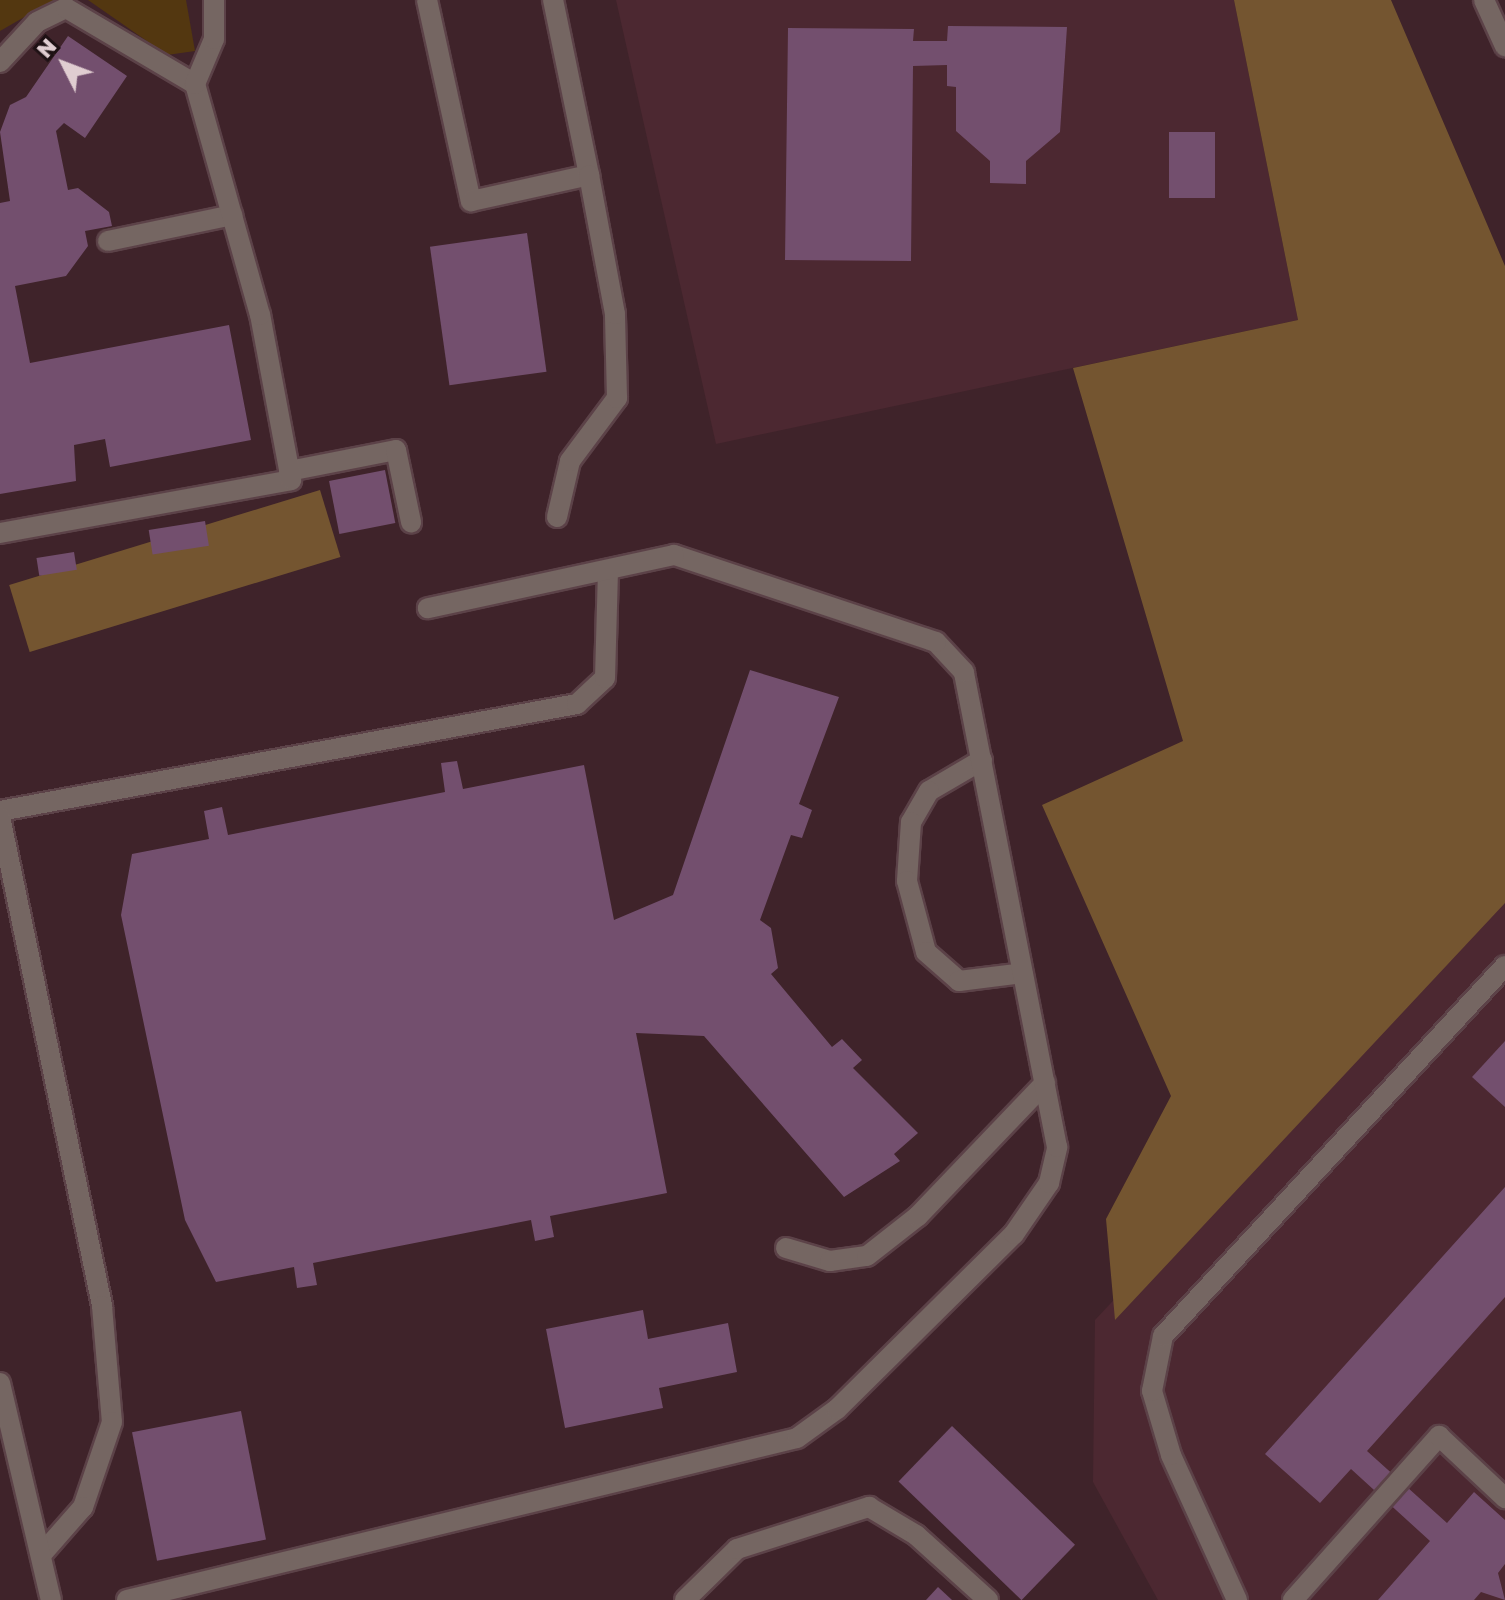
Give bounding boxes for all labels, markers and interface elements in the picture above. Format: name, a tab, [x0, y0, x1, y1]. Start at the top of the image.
north arrow	[24, 24, 104, 104]
text: N	[30, 32, 61, 63]

